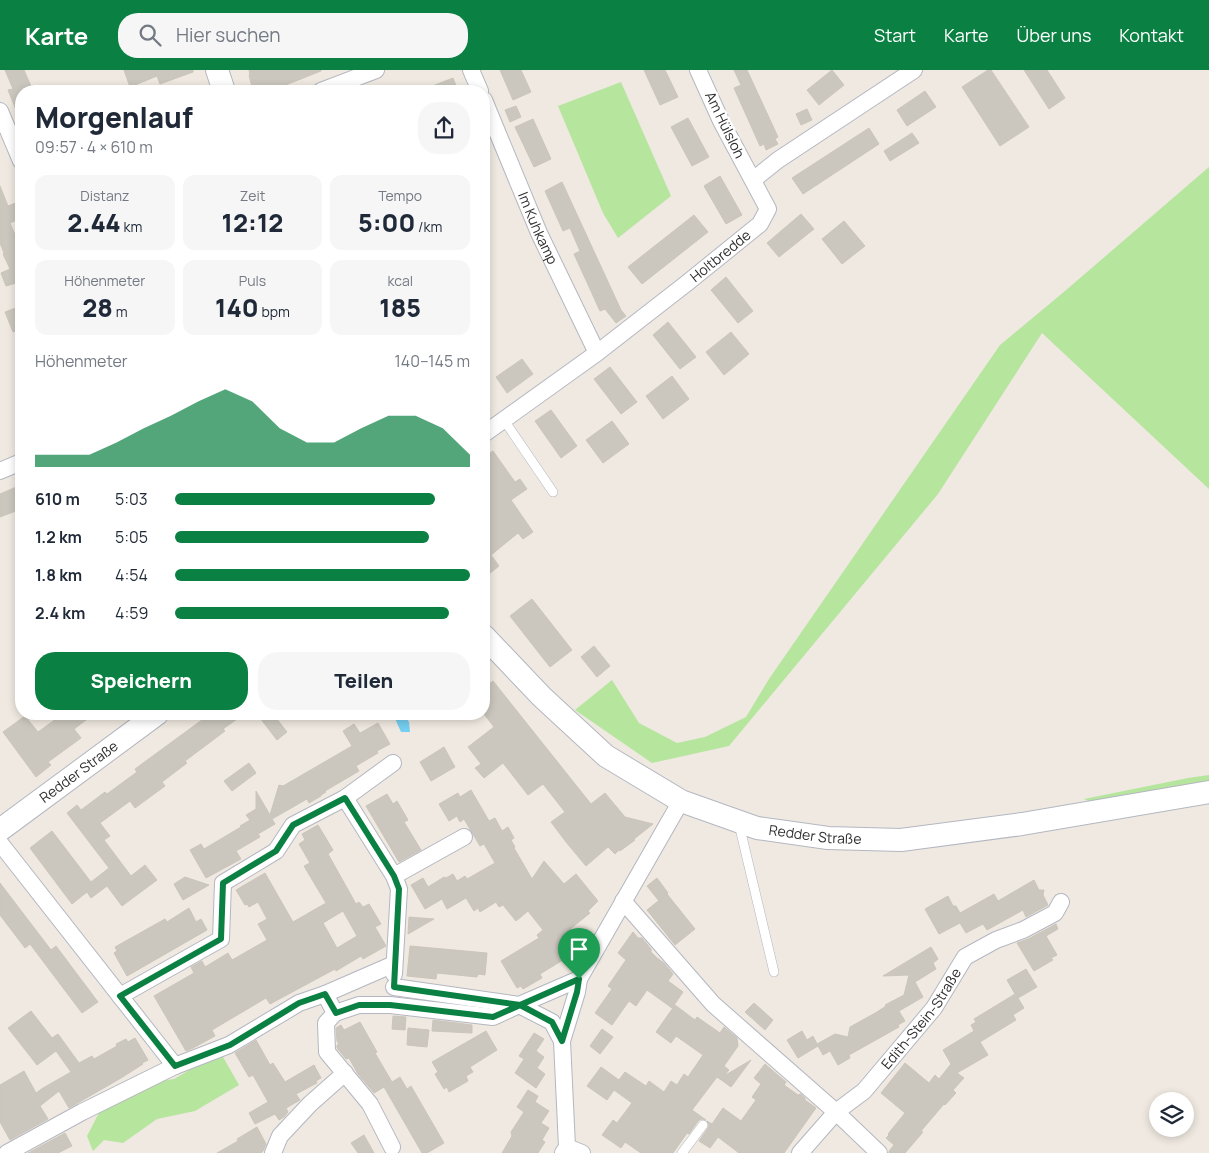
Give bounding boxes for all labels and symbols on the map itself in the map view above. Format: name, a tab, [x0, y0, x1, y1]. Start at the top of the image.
street label: Am Hülsloh	[701, 88, 750, 161]
street label: Im Kuhkamp	[514, 189, 563, 267]
street label: Holtbredde	[686, 225, 754, 286]
street label: Redder Straße	[35, 736, 122, 807]
street label: Redder Straße	[768, 820, 862, 848]
pin	[558, 928, 600, 979]
street label: Edith-Stein-Straße	[876, 964, 965, 1073]

